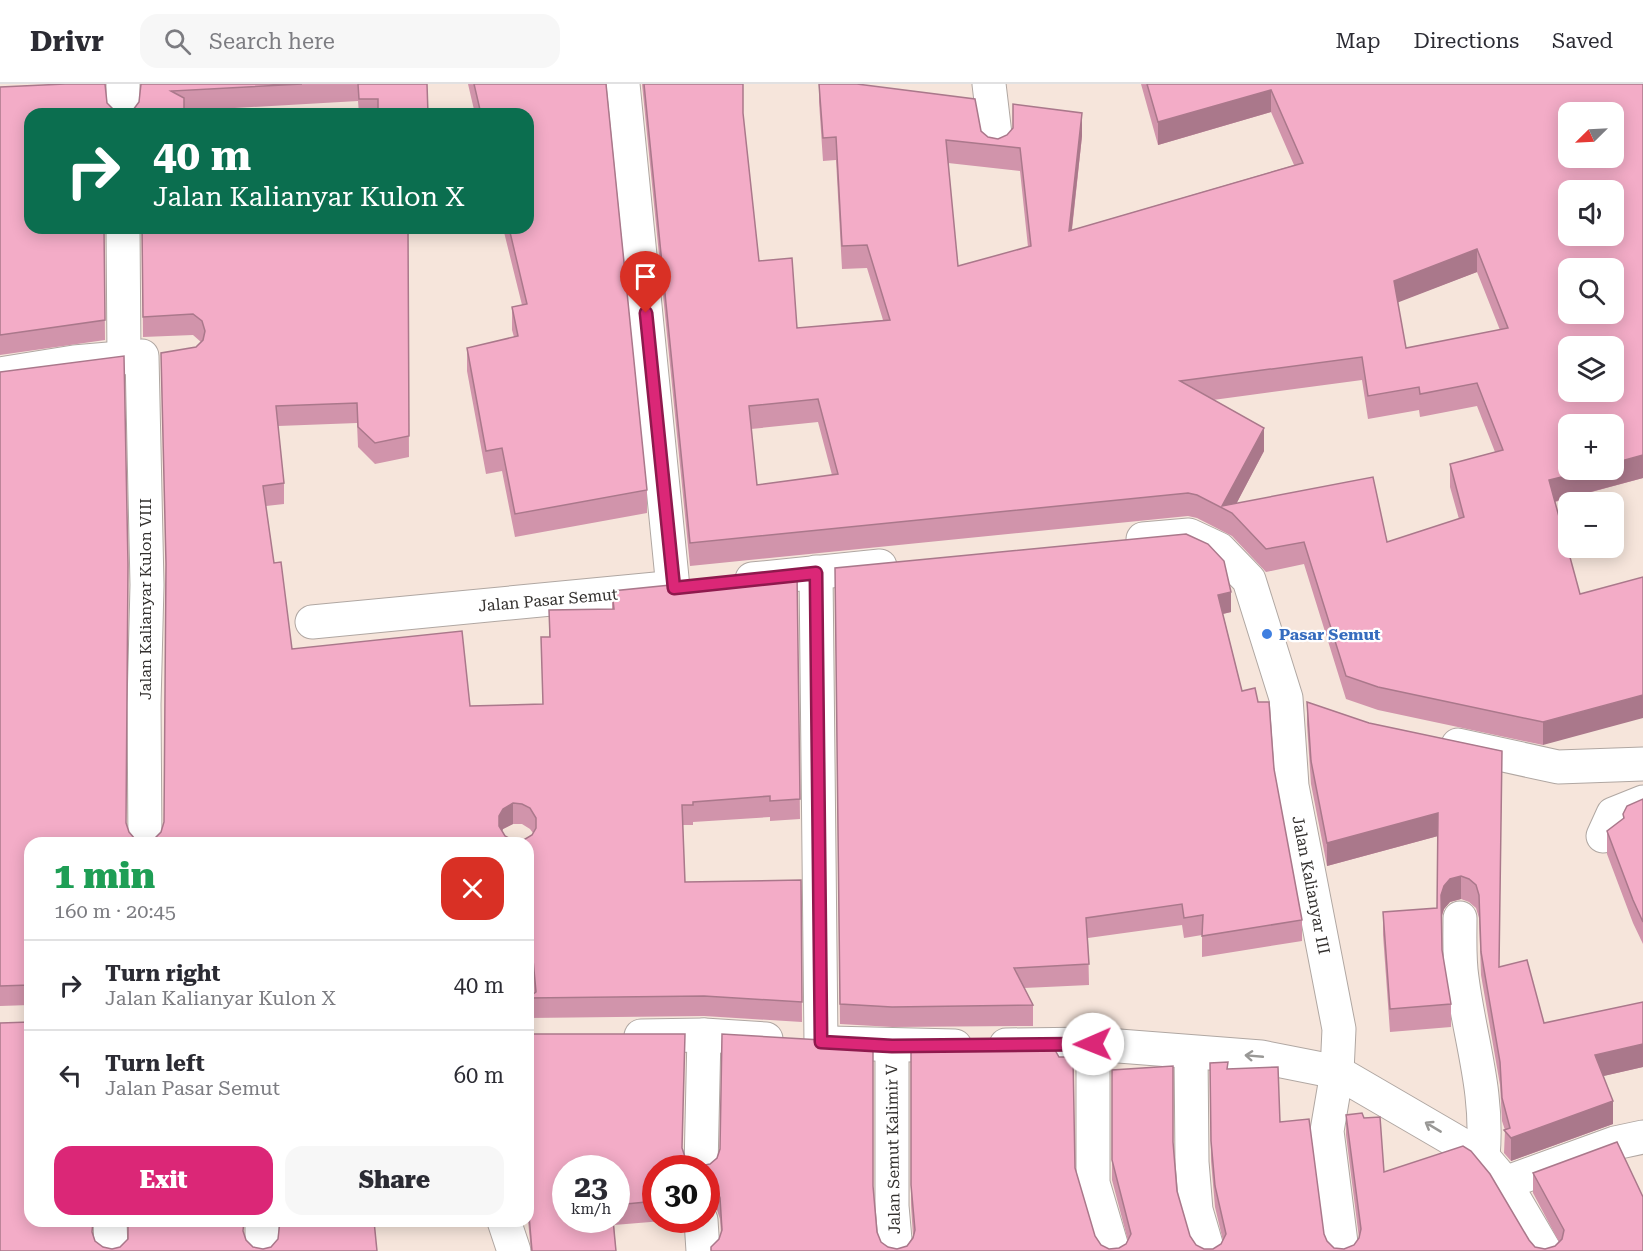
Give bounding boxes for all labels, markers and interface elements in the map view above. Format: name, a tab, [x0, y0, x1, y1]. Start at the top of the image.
search box	[140, 14, 560, 68]
text: Drivr	[30, 25, 104, 58]
icon: search	[161, 25, 194, 58]
text: Search here	[209, 29, 335, 54]
text: Map	[1336, 29, 1380, 53]
text: Directions	[1413, 29, 1519, 53]
text: Saved	[1552, 29, 1613, 53]
north arrow	[1558, 102, 1624, 168]
map controls	[1558, 102, 1624, 558]
text: 40 m	[153, 131, 251, 180]
icon: right	[54, 132, 132, 210]
button: sound	[1558, 180, 1624, 246]
text: Jalan Kalianyar Kulon X	[153, 181, 465, 213]
pin	[620, 251, 671, 313]
button: search	[1558, 258, 1624, 324]
icon: arrive	[629, 260, 662, 293]
button: layers	[1558, 336, 1624, 402]
button: +	[1558, 414, 1624, 480]
button: −	[1558, 492, 1624, 558]
street label: Jalan Kalianyar Kulon VIII	[136, 498, 155, 700]
street label: Jalan Pasar Semut	[477, 584, 619, 616]
place label: Pasar Semut	[1279, 625, 1381, 644]
marker: Pasar Semut	[1260, 627, 1274, 641]
street label: Jalan Kalianyar III	[1288, 814, 1334, 956]
text: 1 min	[54, 855, 155, 897]
button: close	[441, 857, 504, 920]
text: 160 m · 20:45	[54, 899, 176, 923]
text: Turn right	[105, 961, 220, 986]
icon: right	[54, 969, 87, 1002]
text: 40 m	[454, 973, 504, 998]
text: Jalan Kalianyar Kulon X	[105, 986, 336, 1010]
position arrow	[1061, 1012, 1125, 1076]
text: Turn left	[105, 1051, 205, 1076]
one-way arrow	[1245, 1051, 1265, 1062]
icon: left	[54, 1059, 87, 1092]
text: 60 m	[454, 1063, 504, 1088]
street label: Jalan Semut Kalimir V	[882, 1063, 904, 1234]
text: Jalan Pasar Semut	[105, 1076, 280, 1100]
one-way arrow	[1425, 1121, 1442, 1133]
button: Exit	[54, 1146, 273, 1215]
button: Share	[285, 1146, 504, 1215]
speed limit sign: 30	[642, 1155, 720, 1233]
text: 23	[574, 1169, 608, 1204]
text: km/h	[571, 1200, 611, 1218]

